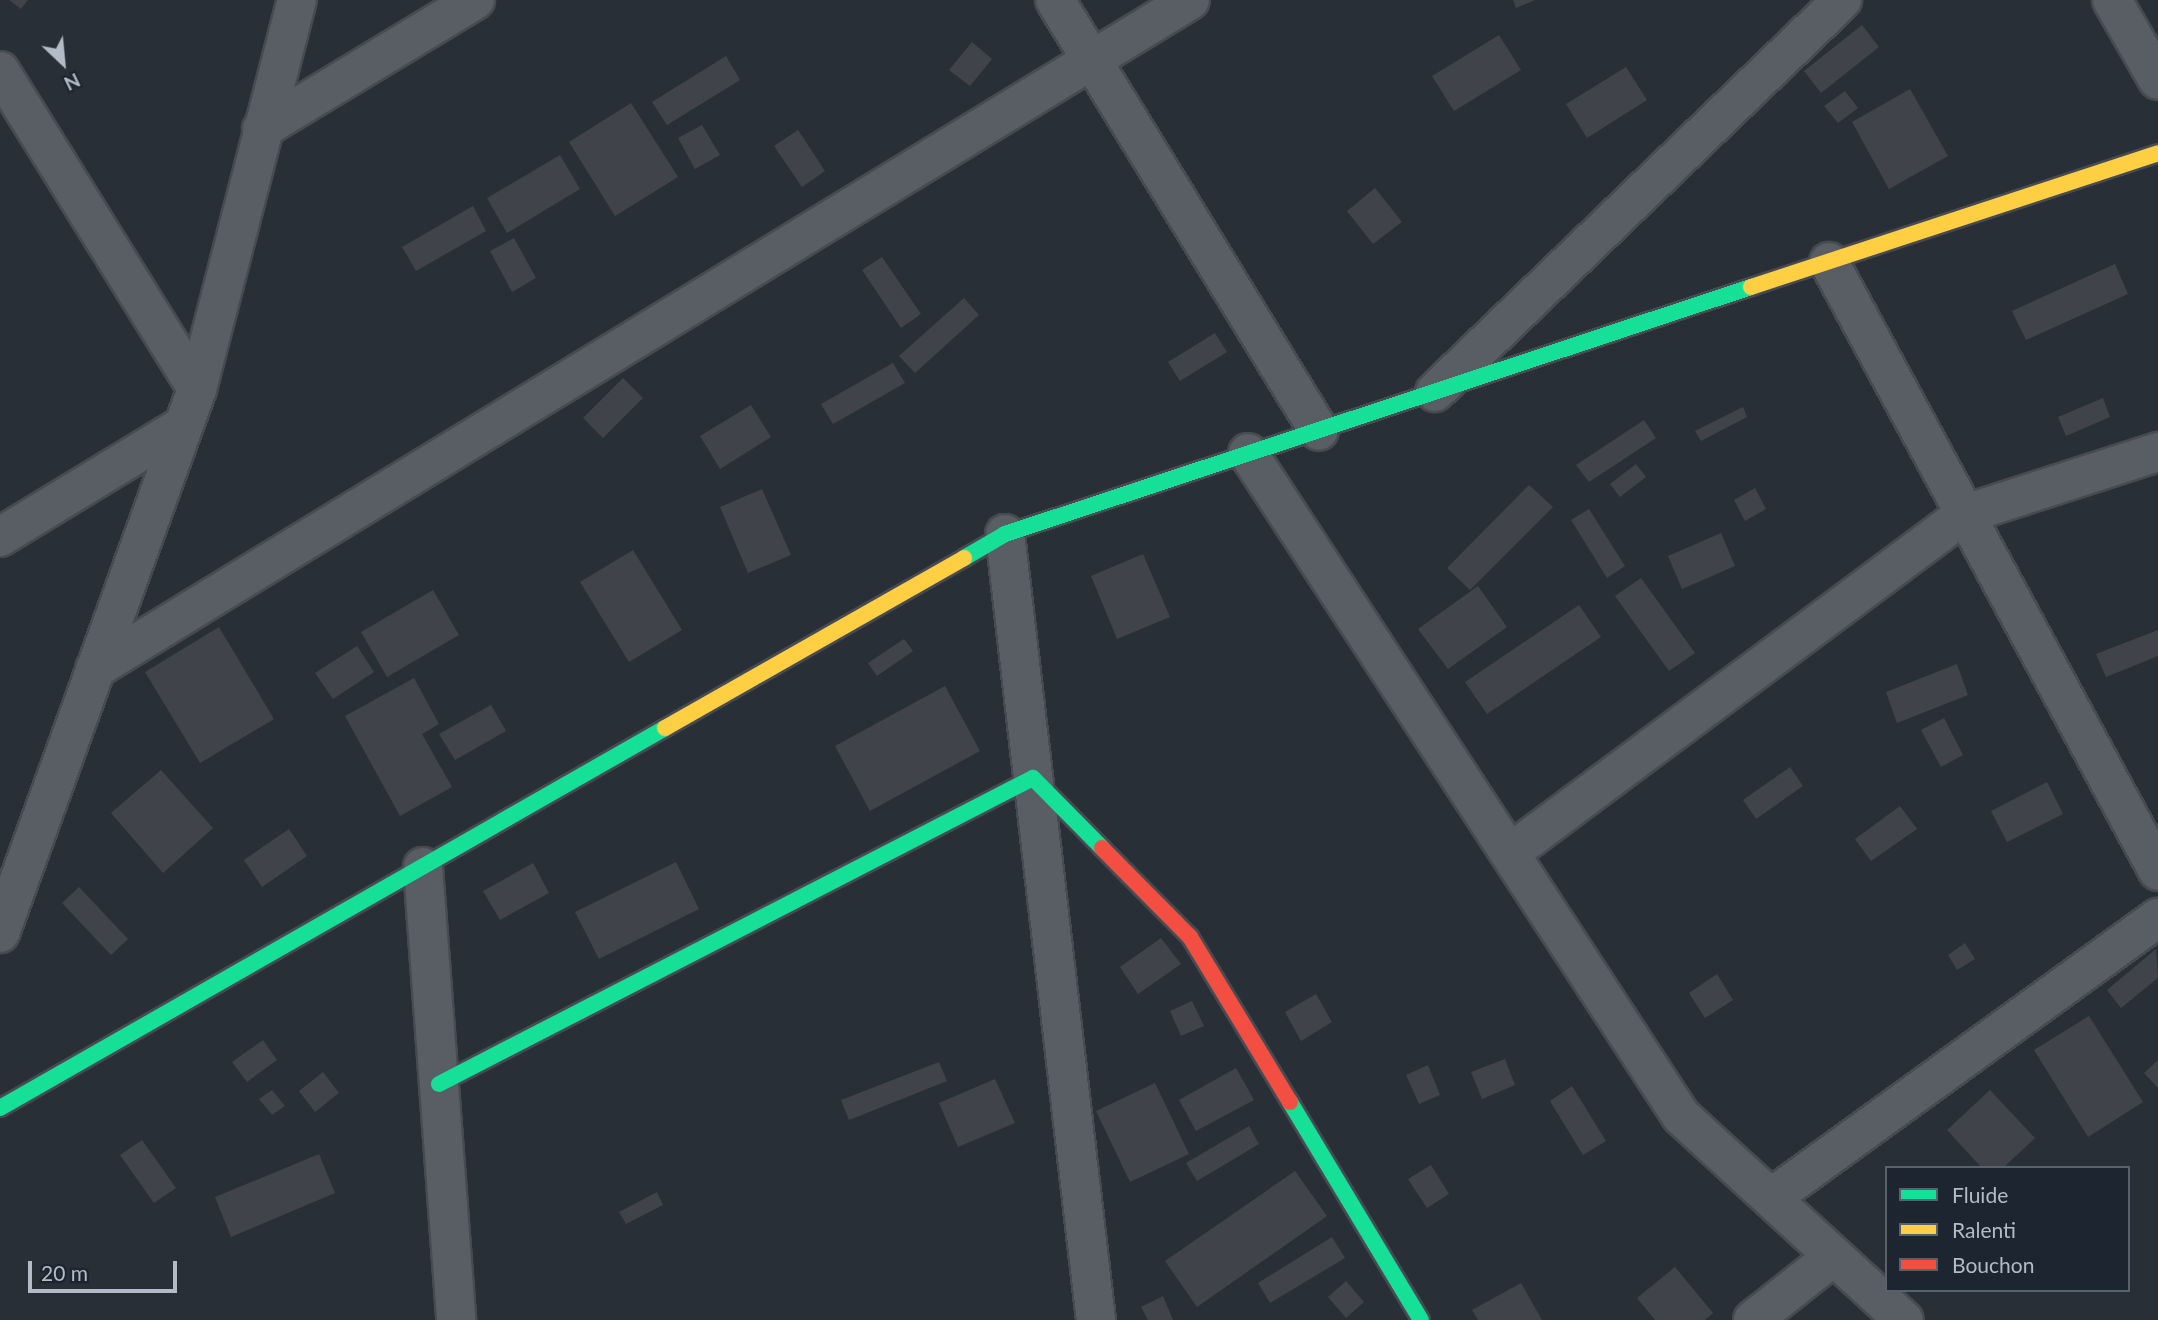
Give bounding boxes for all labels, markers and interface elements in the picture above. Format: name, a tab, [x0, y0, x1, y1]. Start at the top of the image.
north arrow	[28, 28, 98, 98]
text: N	[61, 69, 84, 96]
legend	[1885, 1166, 2130, 1292]
text: Fluide	[1952, 1182, 2008, 1207]
text: Ralenti	[1952, 1217, 2016, 1242]
scale bar	[32, 1246, 180, 1290]
text: Bouchon	[1952, 1252, 2034, 1277]
text: 20 m	[41, 1260, 88, 1285]

